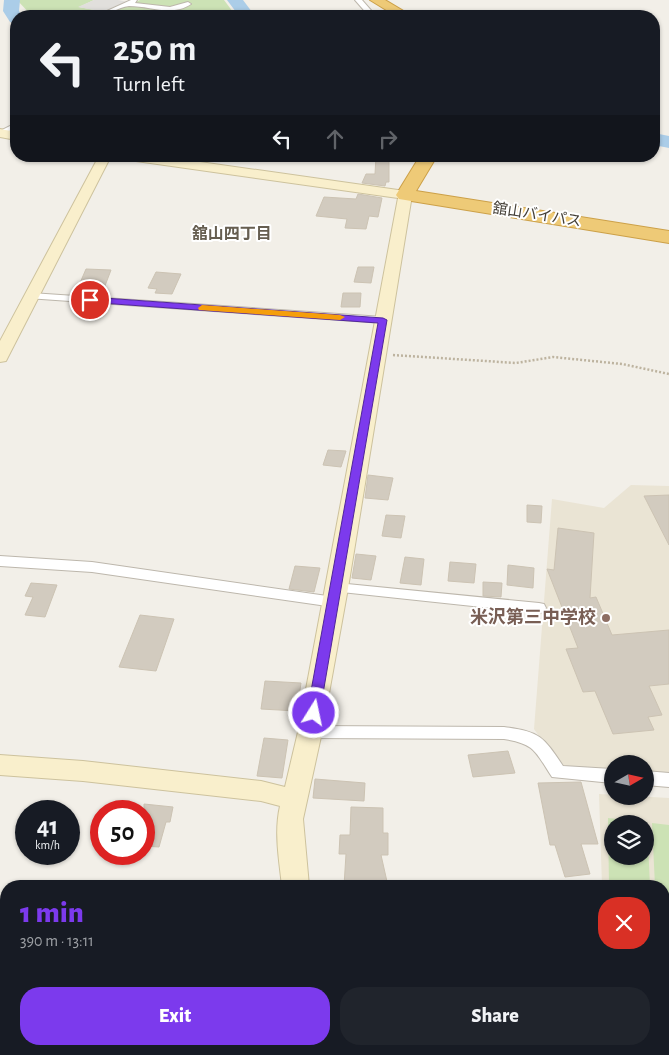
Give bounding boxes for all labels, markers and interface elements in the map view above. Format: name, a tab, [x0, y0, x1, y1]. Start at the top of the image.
icon: left	[30, 30, 95, 95]
text: 250 m	[113, 32, 196, 67]
text: Turn left	[113, 73, 185, 95]
icon: left	[268, 125, 296, 153]
icon: ahead	[321, 125, 349, 153]
icon: right	[374, 125, 402, 153]
street label: 舘山バイパス	[492, 200, 583, 229]
district label: 舘山四丁目	[192, 225, 272, 242]
pin	[69, 279, 111, 321]
icon: arrive	[76, 286, 104, 314]
place label: 米沢第三中学校	[470, 607, 596, 627]
marker: 米沢第三中学校	[600, 612, 612, 624]
position arrow	[287, 686, 339, 738]
north arrow	[604, 755, 654, 805]
map controls	[604, 755, 654, 865]
speed limit sign: 50	[90, 800, 155, 865]
text: 41	[37, 814, 58, 839]
button: layers	[604, 815, 654, 865]
text: km/h	[35, 839, 60, 851]
button: close	[598, 897, 650, 949]
text: 1 min	[20, 898, 84, 928]
text: 390 m · 13:11	[20, 933, 94, 949]
button: Exit	[20, 987, 330, 1045]
button: Share	[340, 987, 650, 1045]

